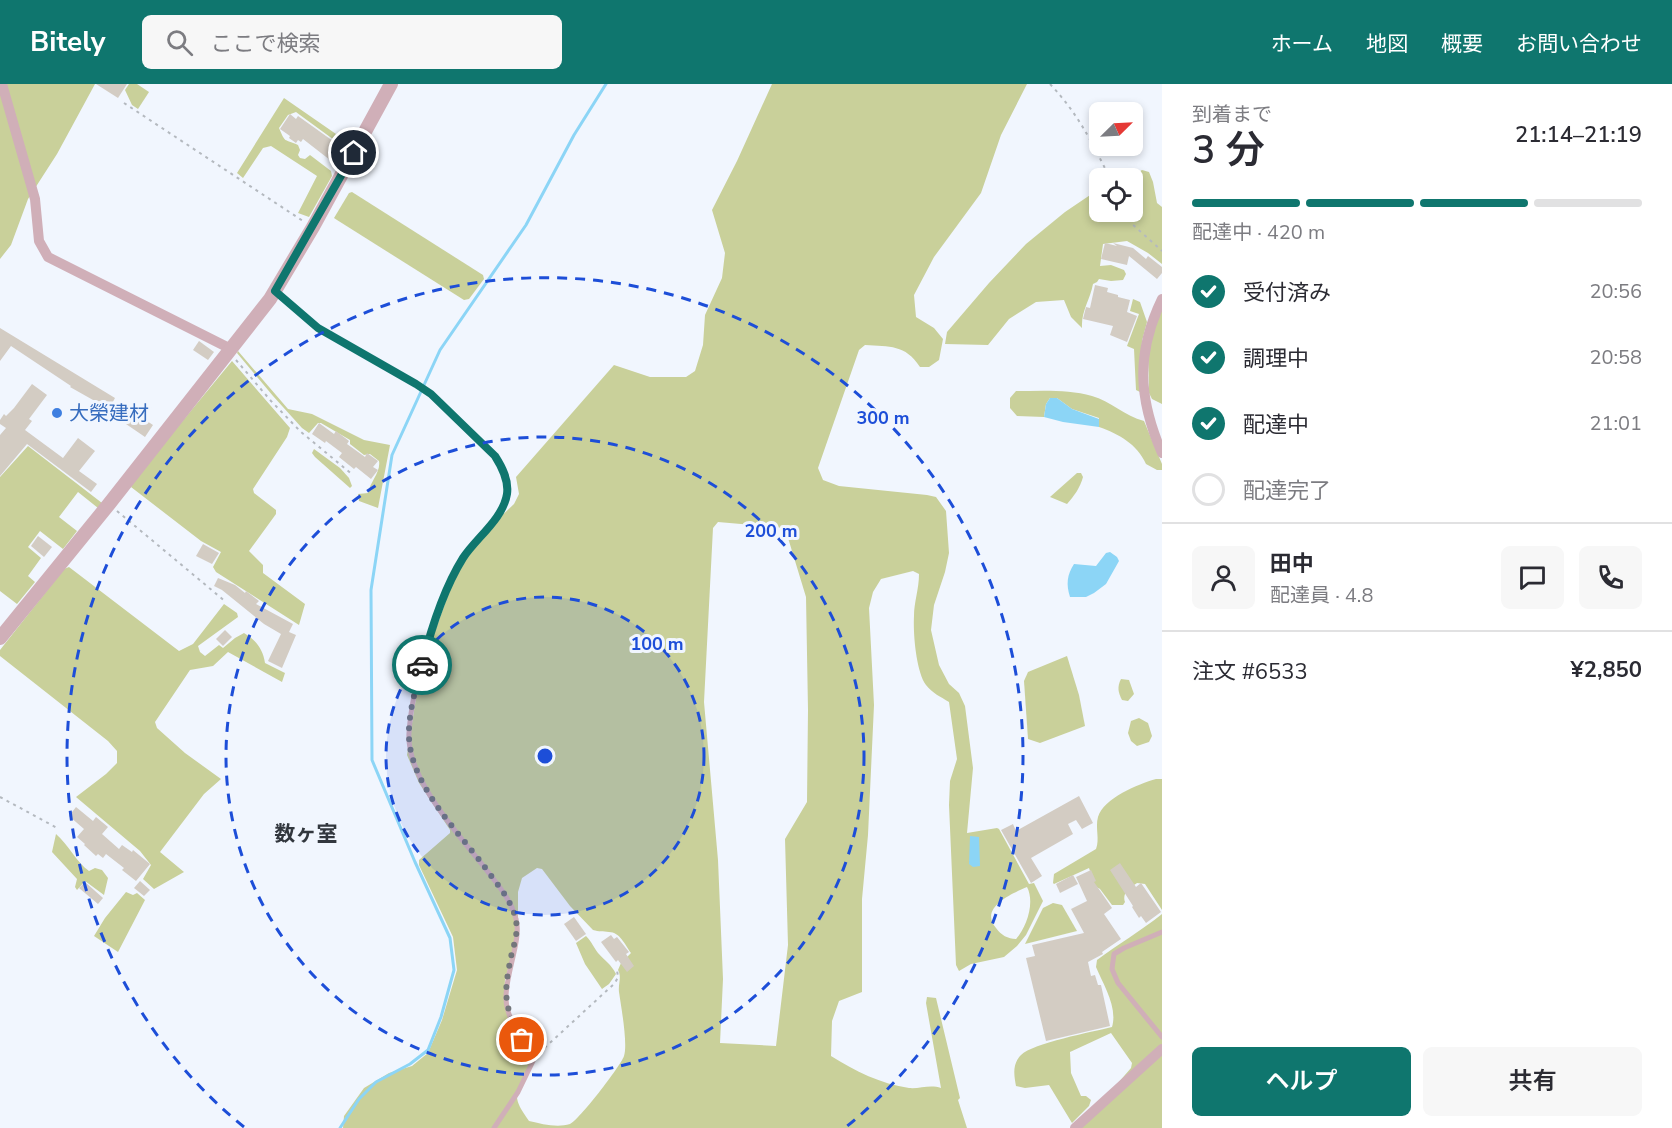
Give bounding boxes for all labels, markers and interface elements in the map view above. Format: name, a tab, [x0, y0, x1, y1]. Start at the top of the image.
search box	[142, 15, 562, 69]
text: Bitely	[30, 23, 106, 61]
icon: search	[163, 26, 196, 59]
text: ここで検索	[211, 29, 321, 59]
text: ホーム	[1271, 30, 1333, 58]
text: 地図	[1366, 30, 1408, 58]
text: 概要	[1441, 30, 1483, 58]
text: お問い合わせ	[1516, 30, 1642, 58]
text: 到着まで	[1192, 101, 1272, 128]
north arrow	[1089, 102, 1143, 156]
map controls	[1089, 102, 1143, 222]
text: 21:14–21:19	[1515, 120, 1642, 150]
text: 3 分	[1192, 124, 1265, 177]
pin	[328, 127, 379, 178]
icon: home	[337, 136, 370, 169]
button: locate	[1089, 168, 1143, 222]
text: 配達中 · 420 m	[1192, 219, 1325, 246]
icon: check	[1192, 275, 1225, 308]
text: 受付済み	[1243, 278, 1331, 308]
text: 20:56	[1589, 278, 1642, 305]
icon: check	[1192, 341, 1225, 374]
text: 調理中	[1243, 344, 1309, 374]
text: 20:58	[1589, 344, 1642, 371]
place label: 大榮建材	[69, 400, 149, 427]
marker: 大榮建材	[50, 406, 64, 420]
text: 300 m	[856, 406, 910, 430]
icon: check	[1192, 407, 1225, 440]
text: 配達中	[1243, 410, 1309, 440]
text: 21:01	[1589, 410, 1642, 437]
text: 配達完了	[1243, 476, 1331, 506]
text: 200 m	[744, 519, 798, 543]
button: person	[1192, 546, 1255, 609]
button: chat	[1501, 546, 1564, 609]
button: phone	[1579, 546, 1642, 609]
text: 田中	[1270, 549, 1314, 579]
text: 配達員 · 4.8	[1270, 582, 1373, 609]
text: 100 m	[630, 632, 684, 656]
courier	[392, 635, 452, 695]
icon: car	[406, 649, 439, 682]
text: ¥2,850	[1571, 655, 1642, 685]
text: 注文 #6533	[1192, 657, 1308, 687]
centre of rings	[535, 746, 555, 766]
district label: 数ヶ室	[275, 820, 338, 848]
pin	[496, 1014, 547, 1065]
icon: bag	[505, 1023, 538, 1056]
button: ヘルプ	[1192, 1047, 1411, 1116]
button: 共有	[1423, 1047, 1642, 1116]

